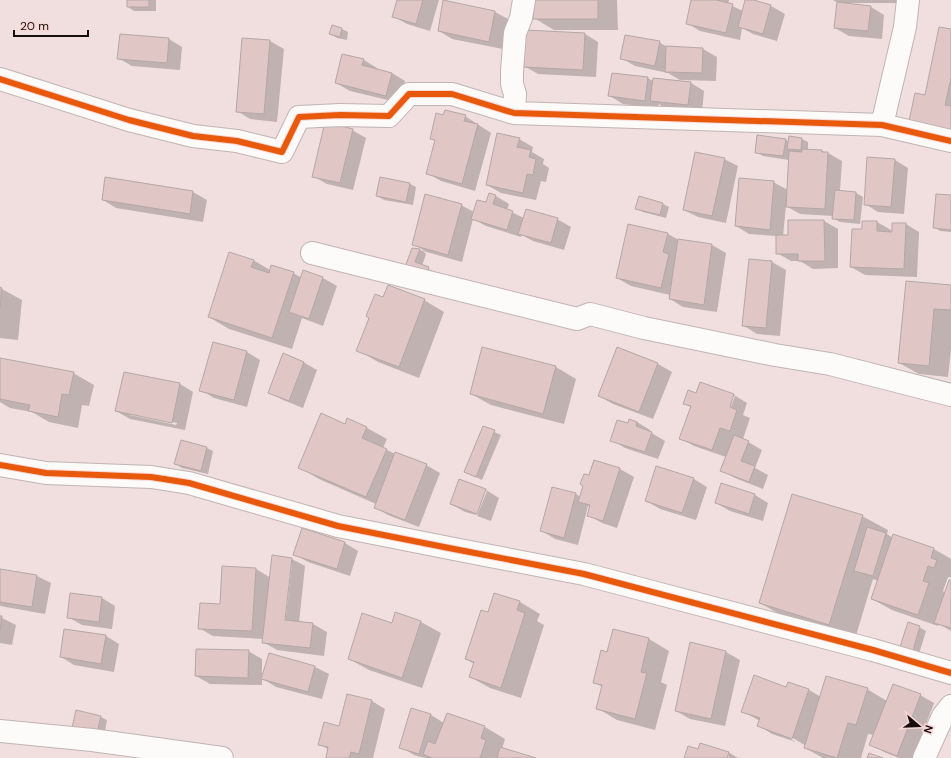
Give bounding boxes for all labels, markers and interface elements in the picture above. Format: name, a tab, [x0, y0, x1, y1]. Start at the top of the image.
scale bar	[14, 12, 88, 38]
text: 20 m	[20, 18, 49, 34]
north arrow	[899, 706, 939, 746]
text: N	[921, 723, 936, 735]

